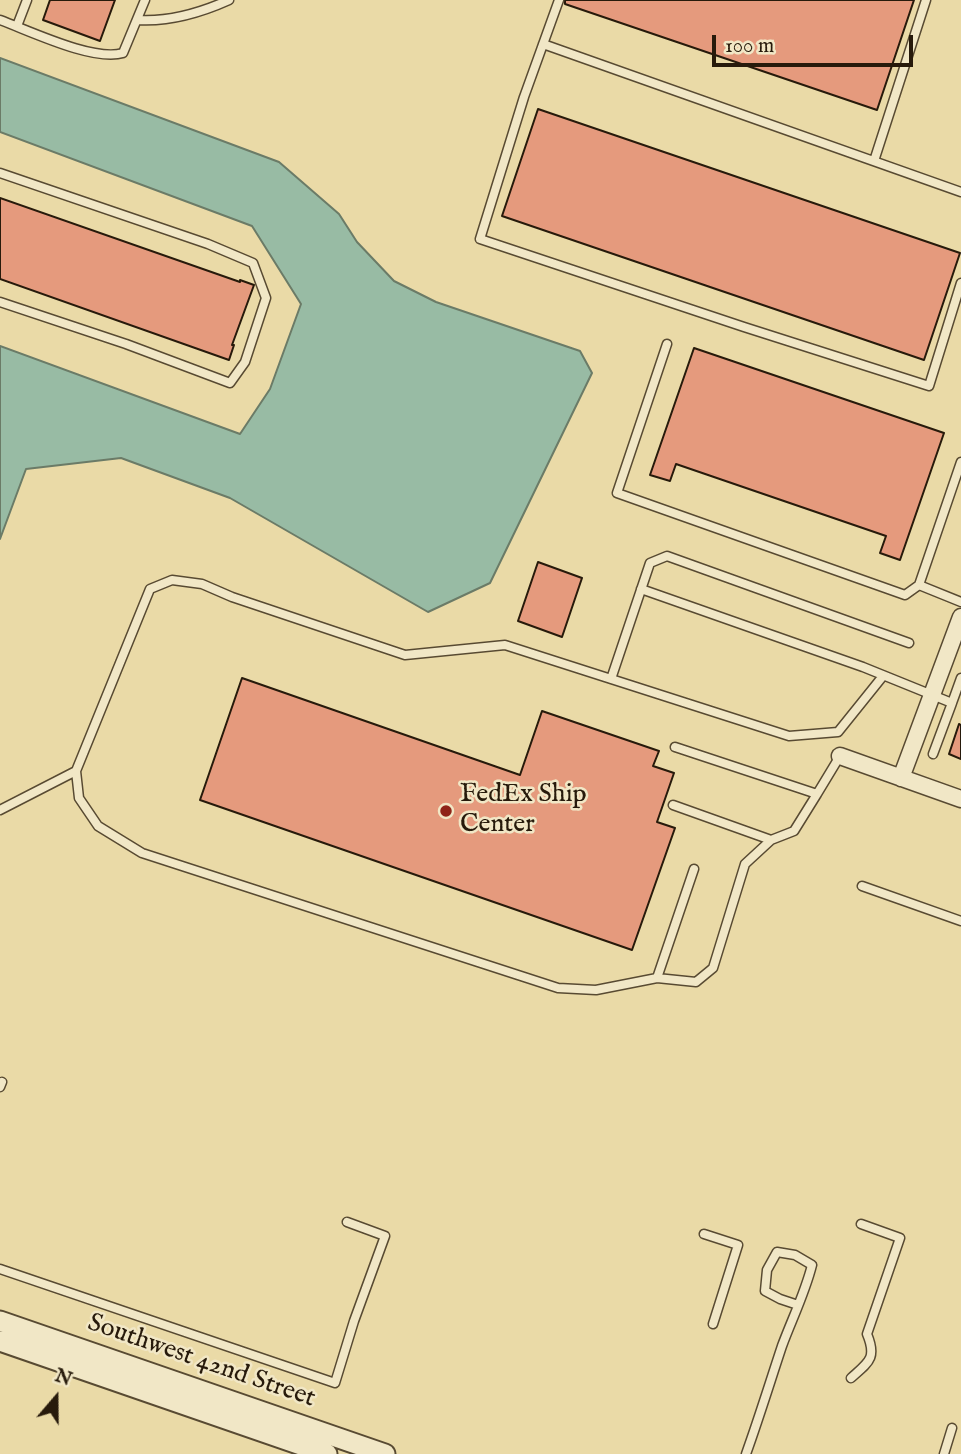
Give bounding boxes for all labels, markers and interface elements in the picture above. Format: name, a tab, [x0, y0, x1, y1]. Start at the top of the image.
scale bar	[716, 21, 917, 65]
text: 100 m	[725, 33, 774, 60]
place label: FedEx Ship Center	[460, 780, 587, 842]
marker: FedEx Ship Center	[438, 803, 454, 819]
street label: Southwest 42nd Street	[83, 1308, 319, 1416]
north arrow	[21, 1363, 91, 1433]
text: N	[51, 1364, 75, 1392]

